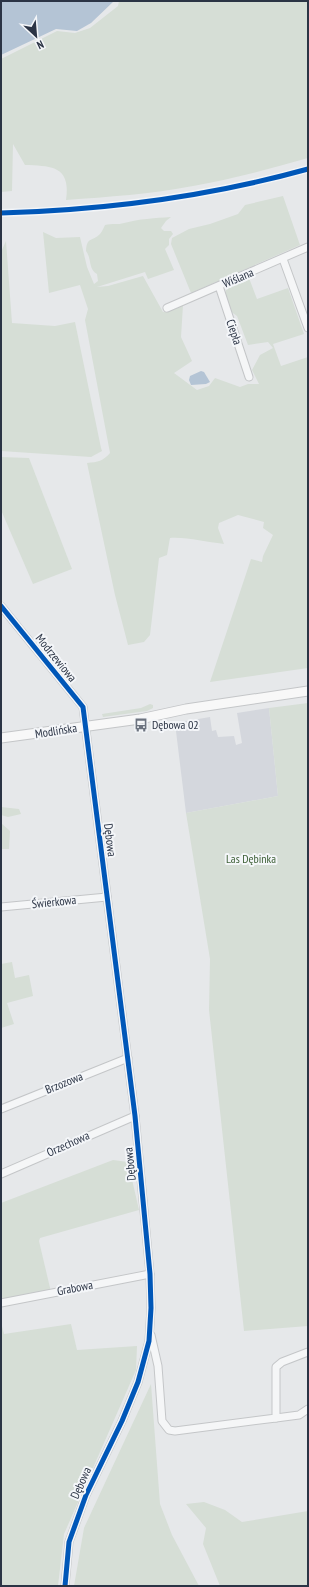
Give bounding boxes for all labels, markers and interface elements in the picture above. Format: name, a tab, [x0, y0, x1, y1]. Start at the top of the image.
north arrow	[16, 16, 56, 56]
text: N	[35, 37, 46, 53]
street label: Wiślana	[220, 264, 256, 291]
street label: Ciepła	[223, 317, 246, 347]
street label: Modrzewiowa	[33, 631, 80, 685]
bus stop icon: Dębowa 02	[133, 717, 149, 733]
place label: Dębowa 02	[152, 717, 199, 732]
street label: Modlińska	[34, 720, 78, 741]
street label: Dębowa	[101, 822, 120, 858]
park label: Las Dębinka	[226, 851, 276, 866]
street label: Świerkowa	[31, 892, 77, 911]
street label: Brzozowa	[43, 1068, 85, 1097]
street label: Orzechowa	[44, 1127, 92, 1160]
street label: Dębowa	[120, 1146, 139, 1181]
street label: Grabowa	[56, 1277, 94, 1298]
street label: Dębowa	[67, 1464, 94, 1501]

